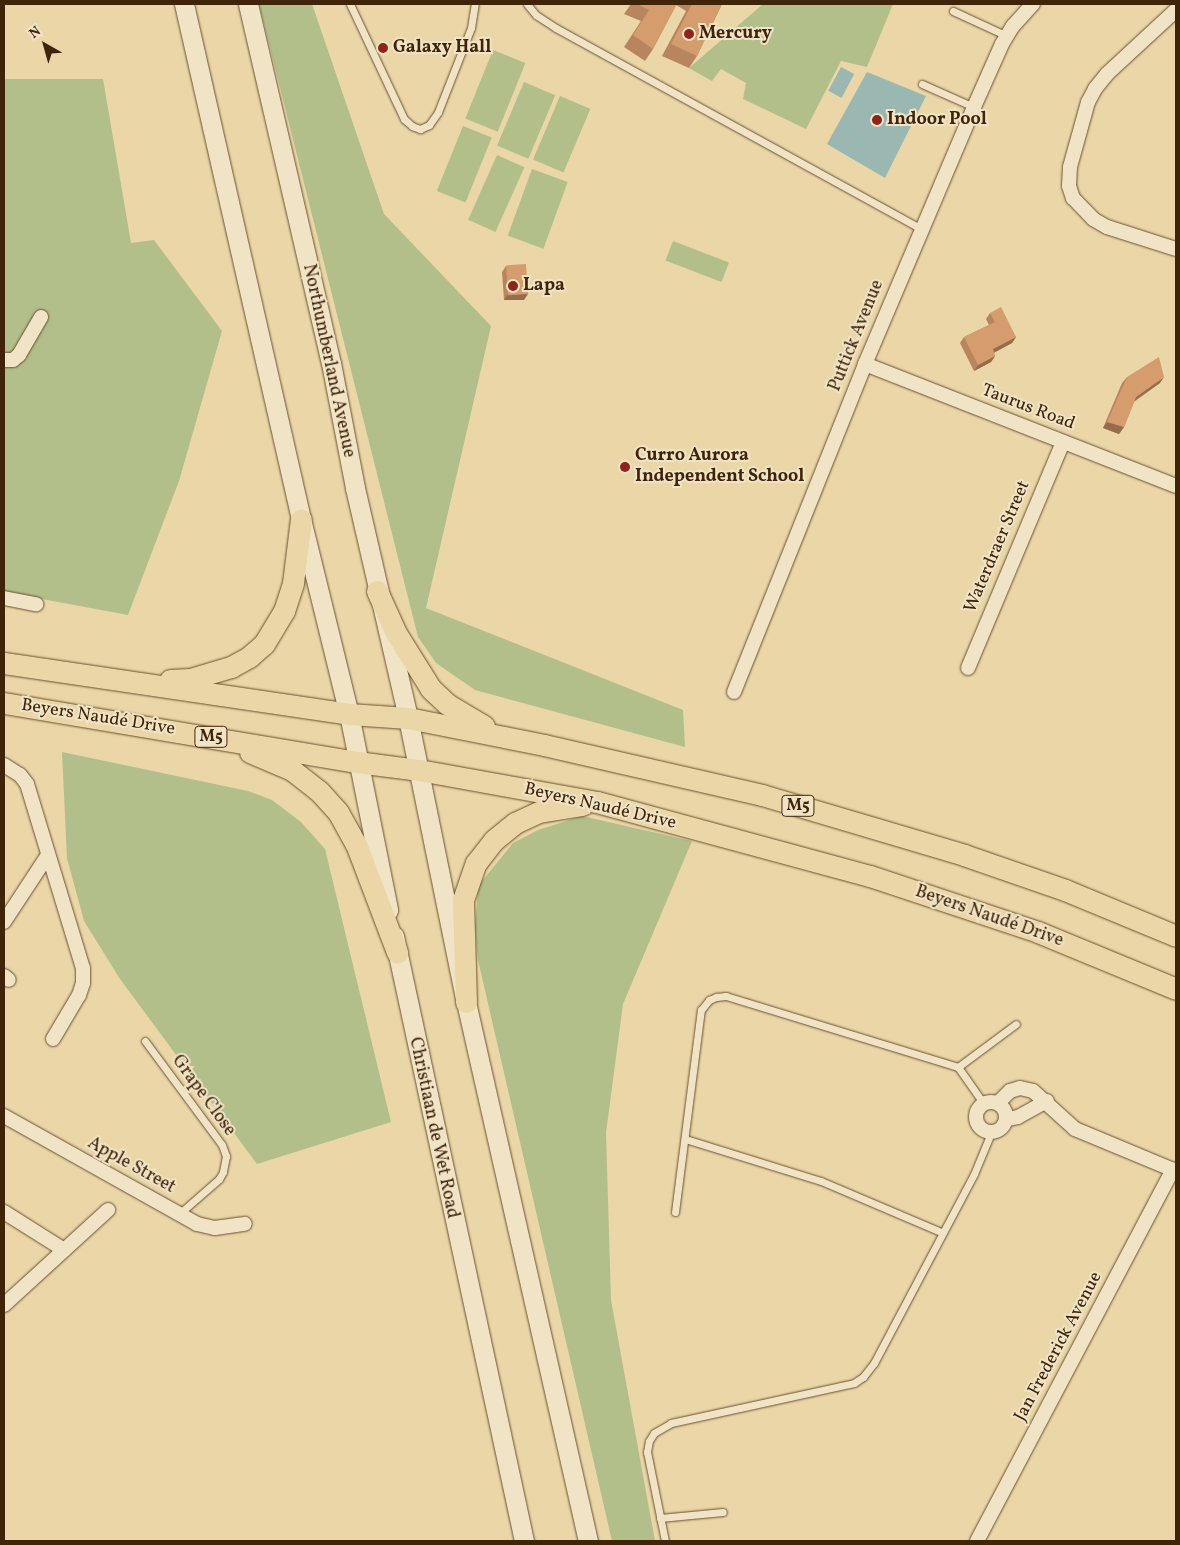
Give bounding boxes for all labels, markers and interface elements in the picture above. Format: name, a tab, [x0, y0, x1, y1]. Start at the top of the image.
north arrow	[20, 20, 70, 70]
text: N	[26, 22, 45, 43]
place label: Mercury	[699, 23, 772, 45]
marker: Mercury	[683, 28, 695, 40]
place label: Galaxy Hall	[393, 37, 492, 59]
marker: Galaxy Hall	[377, 42, 389, 54]
place label: Indoor Pool	[887, 109, 987, 131]
marker: Indoor Pool	[871, 114, 883, 126]
street label: Northumberland Avenue	[297, 262, 359, 460]
place label: Lapa	[523, 275, 565, 297]
street label: Puttick Avenue	[825, 277, 889, 395]
marker: Lapa	[507, 280, 519, 292]
street label: Taurus Road	[978, 380, 1078, 436]
place label: Curro Aurora Independent School	[635, 446, 804, 488]
marker: Curro Aurora Independent School	[619, 461, 631, 473]
street label: Waterdraer Street	[960, 478, 1036, 616]
street label: Beyers Naudé Drive	[20, 695, 176, 741]
road number: M5	[194, 724, 228, 750]
street label: Beyers Naudé Drive	[522, 779, 678, 835]
road number: M5	[780, 792, 816, 819]
street label: Beyers Naudé Drive	[912, 882, 1066, 952]
street label: Christiaan de Wet Road	[403, 1035, 463, 1221]
street label: Grape Close	[166, 1051, 240, 1141]
street label: Apple Street	[83, 1133, 179, 1199]
street label: Jan Frederick Avenue	[1010, 1268, 1108, 1426]

